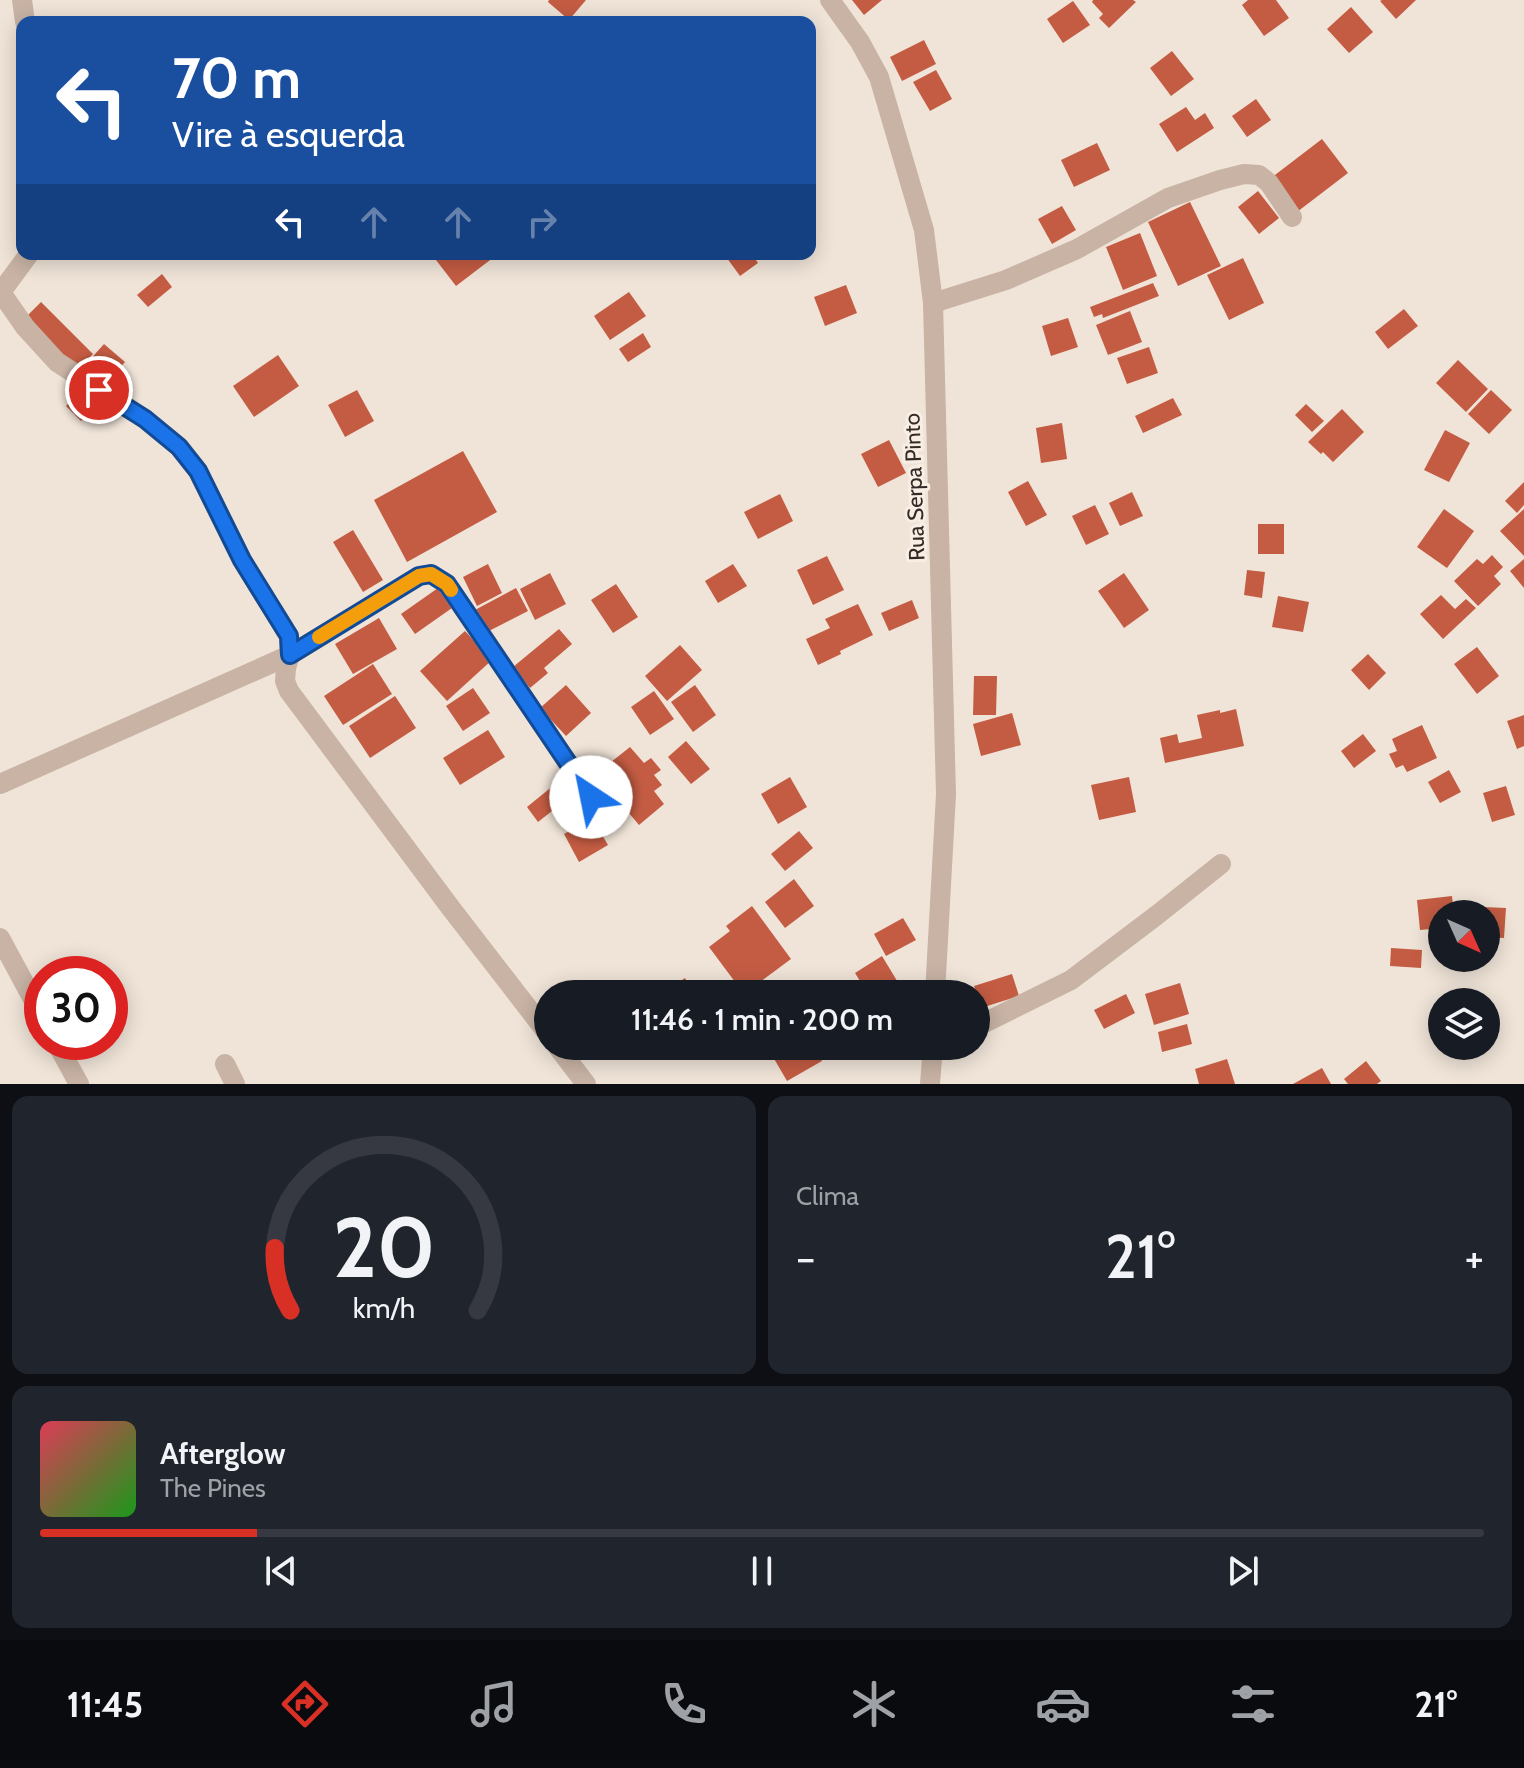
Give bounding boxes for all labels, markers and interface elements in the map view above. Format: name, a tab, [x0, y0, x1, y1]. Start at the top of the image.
text: 70 m	[172, 44, 301, 112]
icon: left	[40, 48, 144, 152]
text: Vire à esquerda	[172, 112, 405, 156]
icon: left	[268, 200, 312, 244]
icon: ahead	[352, 200, 396, 244]
icon: ahead	[436, 200, 480, 244]
icon: right	[520, 200, 564, 244]
pin	[65, 356, 133, 424]
icon: arrive	[77, 368, 121, 412]
street label: Rua Serpa Pinto	[898, 413, 931, 561]
position arrow	[549, 755, 633, 839]
north arrow	[1428, 900, 1500, 972]
map controls	[1428, 900, 1500, 1060]
speed limit sign: 30	[24, 956, 128, 1060]
button: layers	[1428, 988, 1500, 1060]
text: 11:46 · 1 min · 200 m	[631, 1001, 893, 1038]
text: Clima	[796, 1180, 859, 1212]
text: 20	[333, 1197, 435, 1298]
text: 21°	[1105, 1220, 1175, 1293]
text: −	[796, 1231, 815, 1284]
text: +	[1465, 1231, 1484, 1284]
text: km/h	[353, 1290, 415, 1325]
text: Afterglow	[160, 1435, 286, 1472]
text: The Pines	[160, 1472, 266, 1504]
icon: previous	[259, 1549, 303, 1593]
icon: pause	[740, 1549, 784, 1593]
icon: next	[1221, 1549, 1265, 1593]
icon: directions	[277, 1676, 333, 1732]
icon: music	[466, 1676, 522, 1732]
icon: phone	[656, 1676, 712, 1732]
icon: climate	[846, 1676, 902, 1732]
icon: car	[1035, 1676, 1091, 1732]
icon: filters	[1225, 1676, 1281, 1732]
text: 11:45	[67, 1682, 143, 1726]
text: 21°	[1414, 1682, 1457, 1726]

